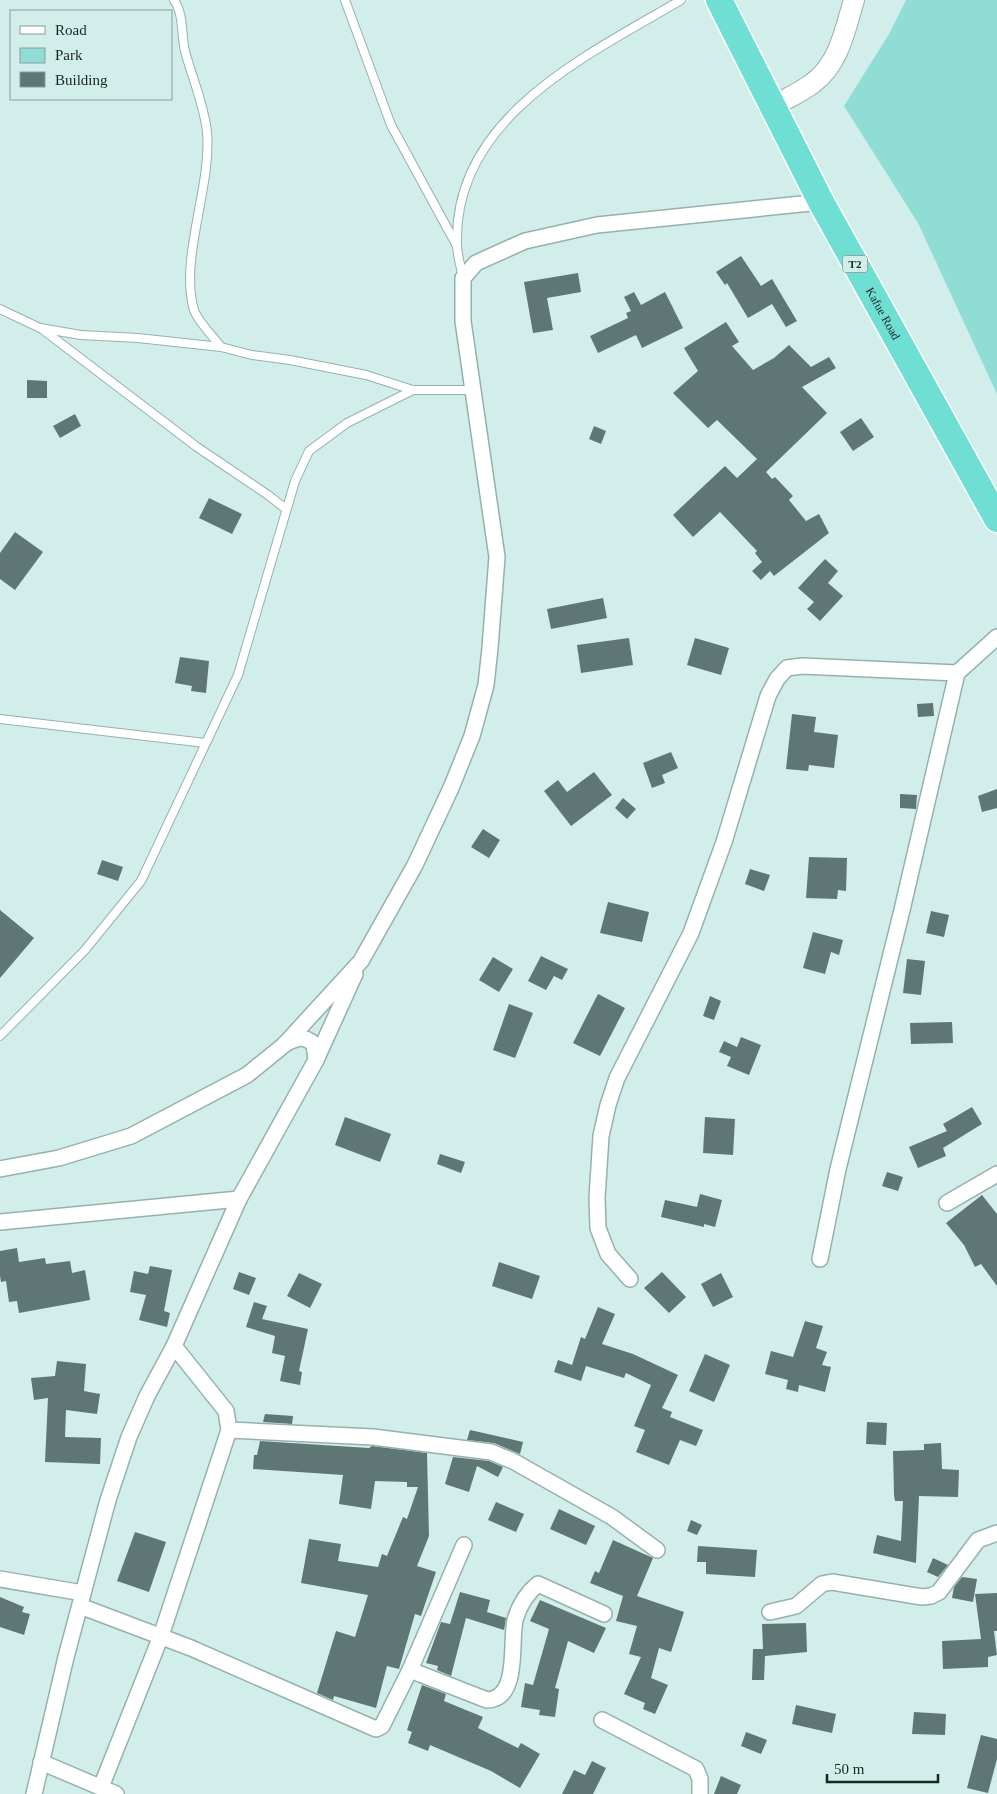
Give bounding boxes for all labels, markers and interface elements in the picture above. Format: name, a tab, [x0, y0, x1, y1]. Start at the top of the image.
legend	[10, 10, 172, 100]
text: Road	[55, 22, 87, 38]
text: Park	[55, 47, 83, 63]
text: Building	[55, 72, 108, 88]
road number: T2	[842, 255, 868, 272]
street label: Kafue Road	[863, 285, 903, 342]
scale bar	[827, 1752, 938, 1784]
text: 50 m	[834, 1761, 865, 1777]

